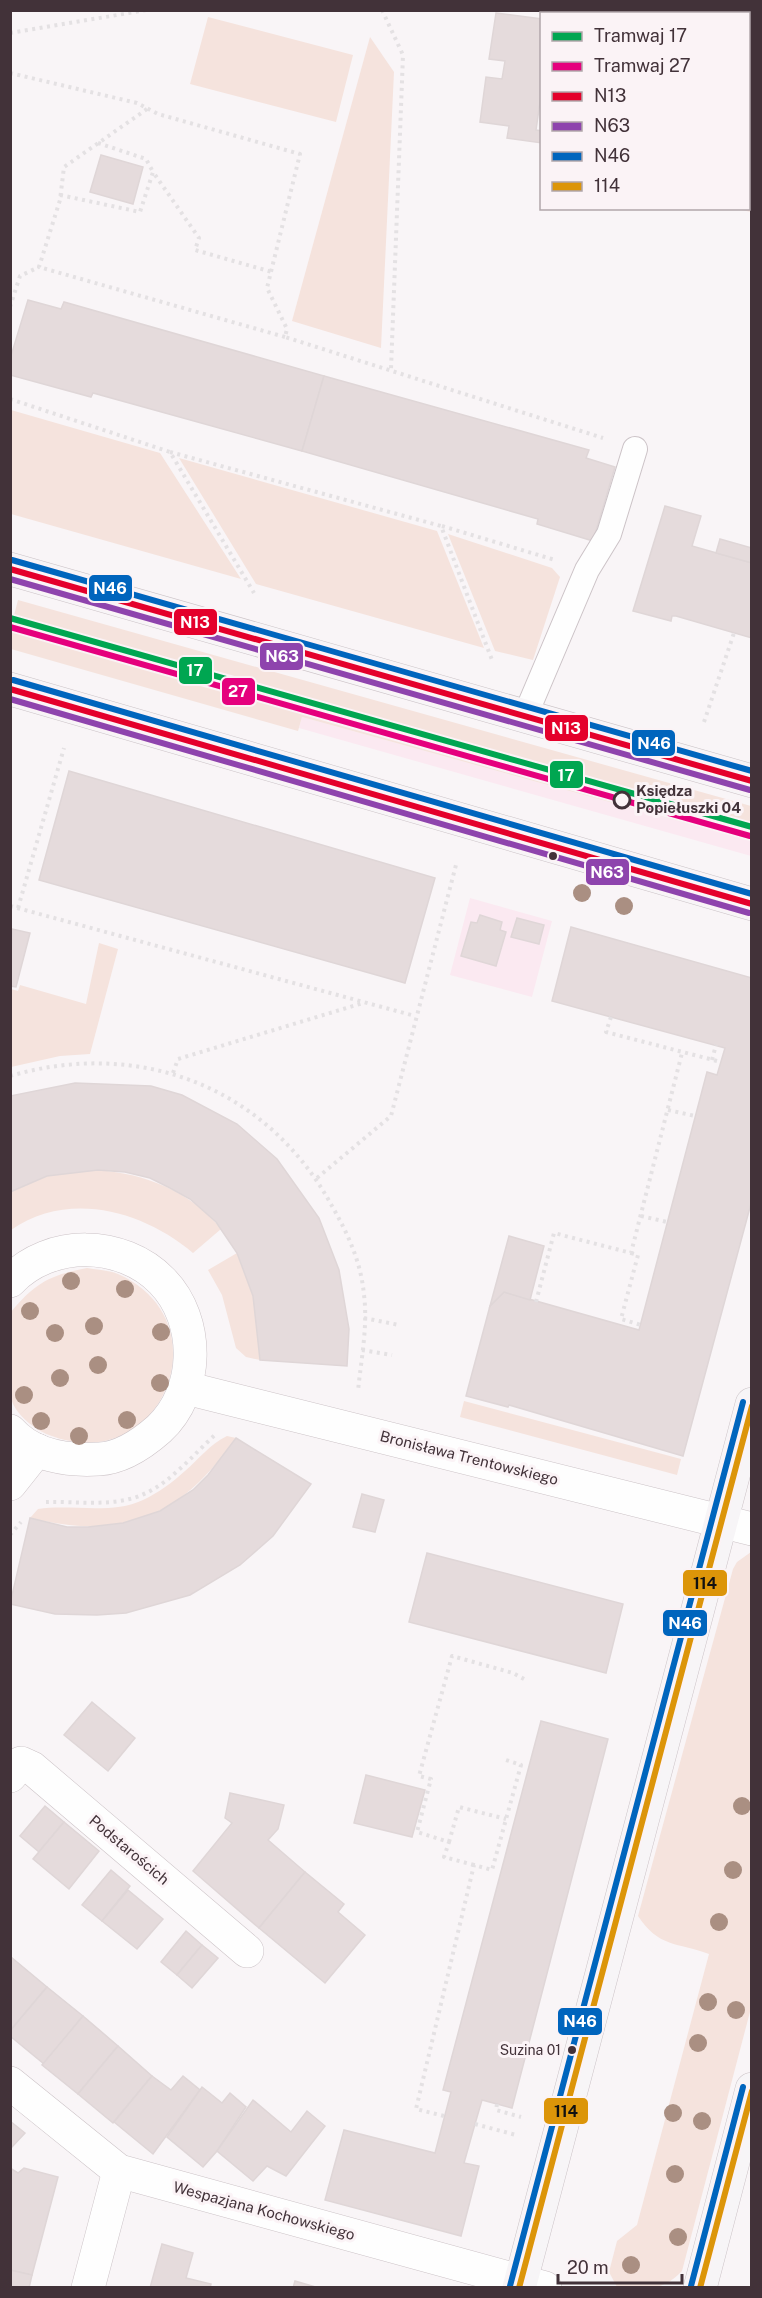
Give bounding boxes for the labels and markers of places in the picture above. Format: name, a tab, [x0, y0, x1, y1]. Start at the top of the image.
place label: Księdza Popiełuszki 04	[636, 782, 741, 816]
marker: Księdza Popiełuszki 04	[613, 791, 631, 809]
unlabelled marker	[547, 850, 559, 862]
place label: Suzina 01	[500, 2042, 561, 2058]
marker: Suzina 01	[566, 2044, 578, 2056]

